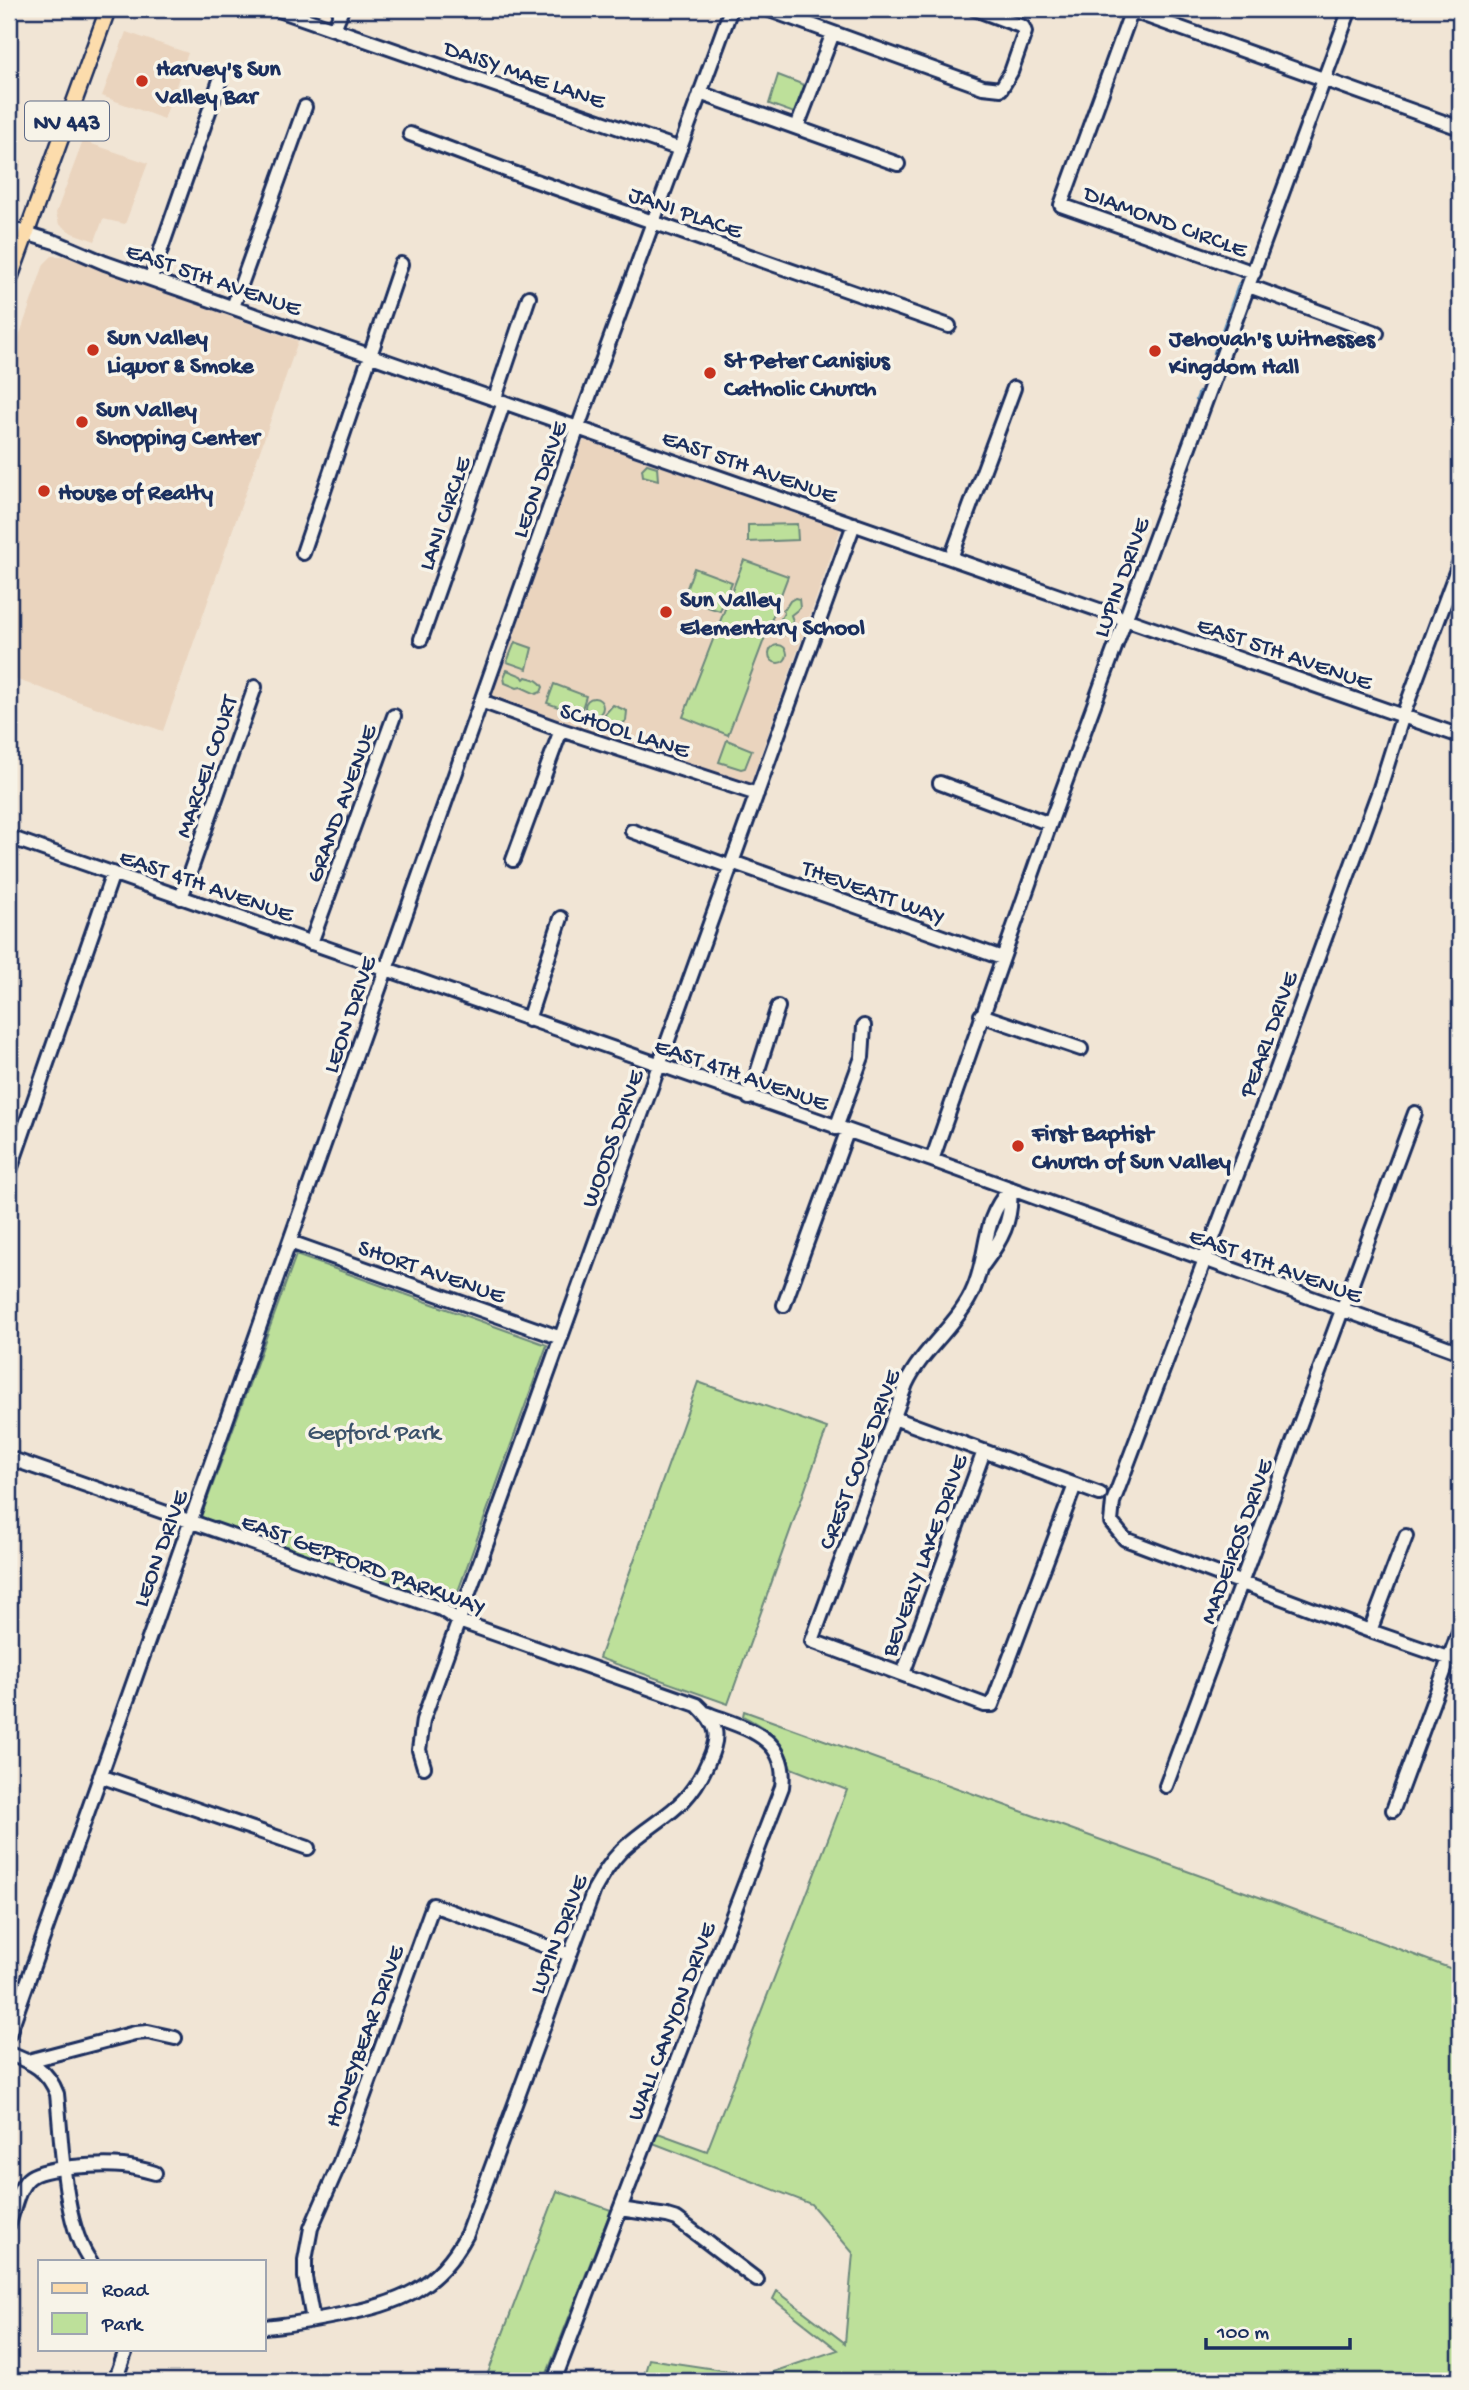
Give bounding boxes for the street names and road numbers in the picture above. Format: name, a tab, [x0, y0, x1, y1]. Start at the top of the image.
street label: DAISY MAE LANE	[438, 35, 609, 118]
road number: NV 443	[25, 102, 109, 140]
street label: DIAMOND CIRCLE	[1077, 180, 1251, 267]
street label: JANI PLACE	[624, 181, 746, 248]
street label: EAST 5TH AVENUE	[121, 238, 305, 325]
street label: LEON DRIVE	[507, 417, 576, 542]
street label: EAST 5TH AVENUE	[657, 425, 841, 512]
street label: LANI CIRCLE	[413, 453, 480, 575]
street label: LUPIN DRIVE	[1088, 513, 1159, 642]
street label: EAST 5TH AVENUE	[1192, 612, 1376, 699]
street label: MARCEL COURT	[170, 690, 247, 842]
street label: SCHOOL LANE	[555, 698, 693, 767]
street label: GRAND AVENUE	[301, 720, 386, 887]
street label: EAST 4TH AVENUE	[115, 844, 298, 931]
street label: THEVEATT WAY	[795, 854, 948, 934]
street label: LEON DRIVE	[318, 952, 385, 1077]
street label: PEARL DRIVE	[1234, 967, 1307, 1103]
street label: EAST 4TH AVENUE	[650, 1033, 833, 1120]
street label: WOODS DRIVE	[576, 1066, 653, 1212]
street label: EAST 4TH AVENUE	[1184, 1223, 1366, 1312]
street label: SHORT AVENUE	[353, 1235, 509, 1312]
street label: CREST COVE DRIVE	[814, 1365, 909, 1554]
street label: BEVERLY LAKE DRIVE	[876, 1450, 977, 1662]
street label: MADEIROS DRIVE	[1195, 1455, 1282, 1629]
street label: LEON DRIVE	[128, 1486, 197, 1611]
street label: EAST GEPFORD PARKWAY	[237, 1509, 489, 1624]
street label: LUPIN DRIVE	[524, 1871, 597, 1999]
street label: WALL CANYON DRIVE	[622, 1918, 725, 2125]
street label: HONEYBEAR DRIVE	[320, 1941, 413, 2132]

